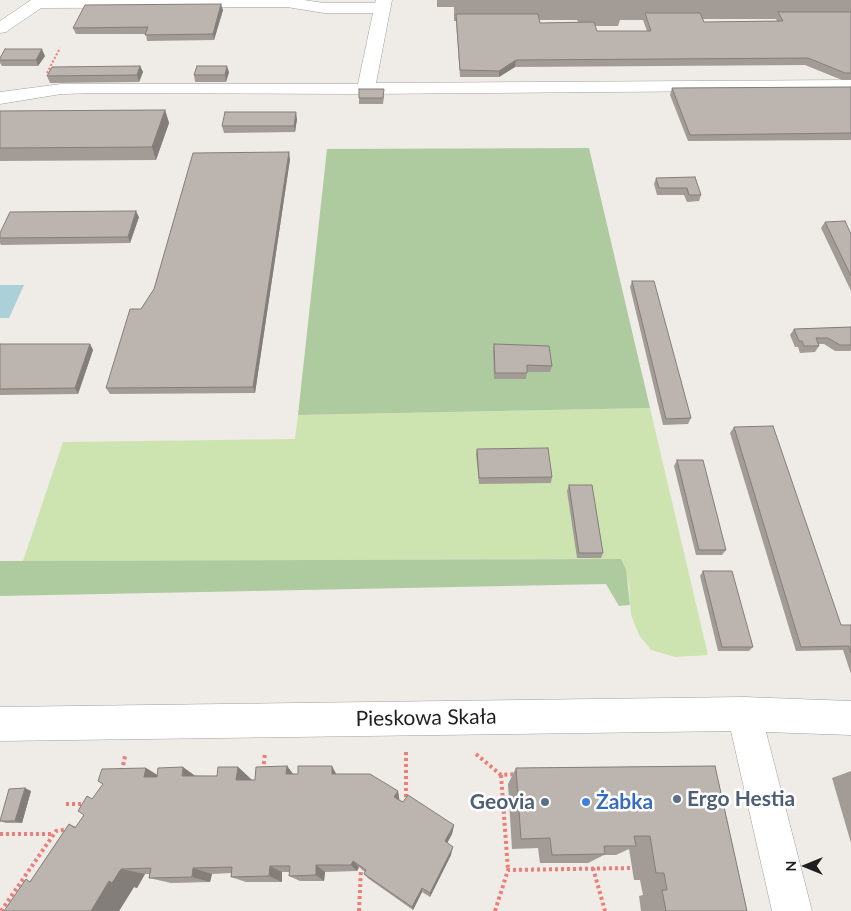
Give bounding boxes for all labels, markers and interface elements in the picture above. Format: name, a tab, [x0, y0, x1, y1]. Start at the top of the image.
street label: Pieskowa Skała	[355, 704, 497, 732]
place label: Ergo Hestia	[687, 786, 795, 812]
place label: Geovia	[470, 789, 535, 815]
place label: Żabka	[596, 789, 653, 815]
marker: Ergo Hestia	[671, 793, 683, 805]
marker: Geovia	[539, 796, 551, 808]
marker: Żabka	[580, 796, 592, 808]
north arrow	[781, 841, 831, 891]
text: N	[782, 861, 799, 871]

